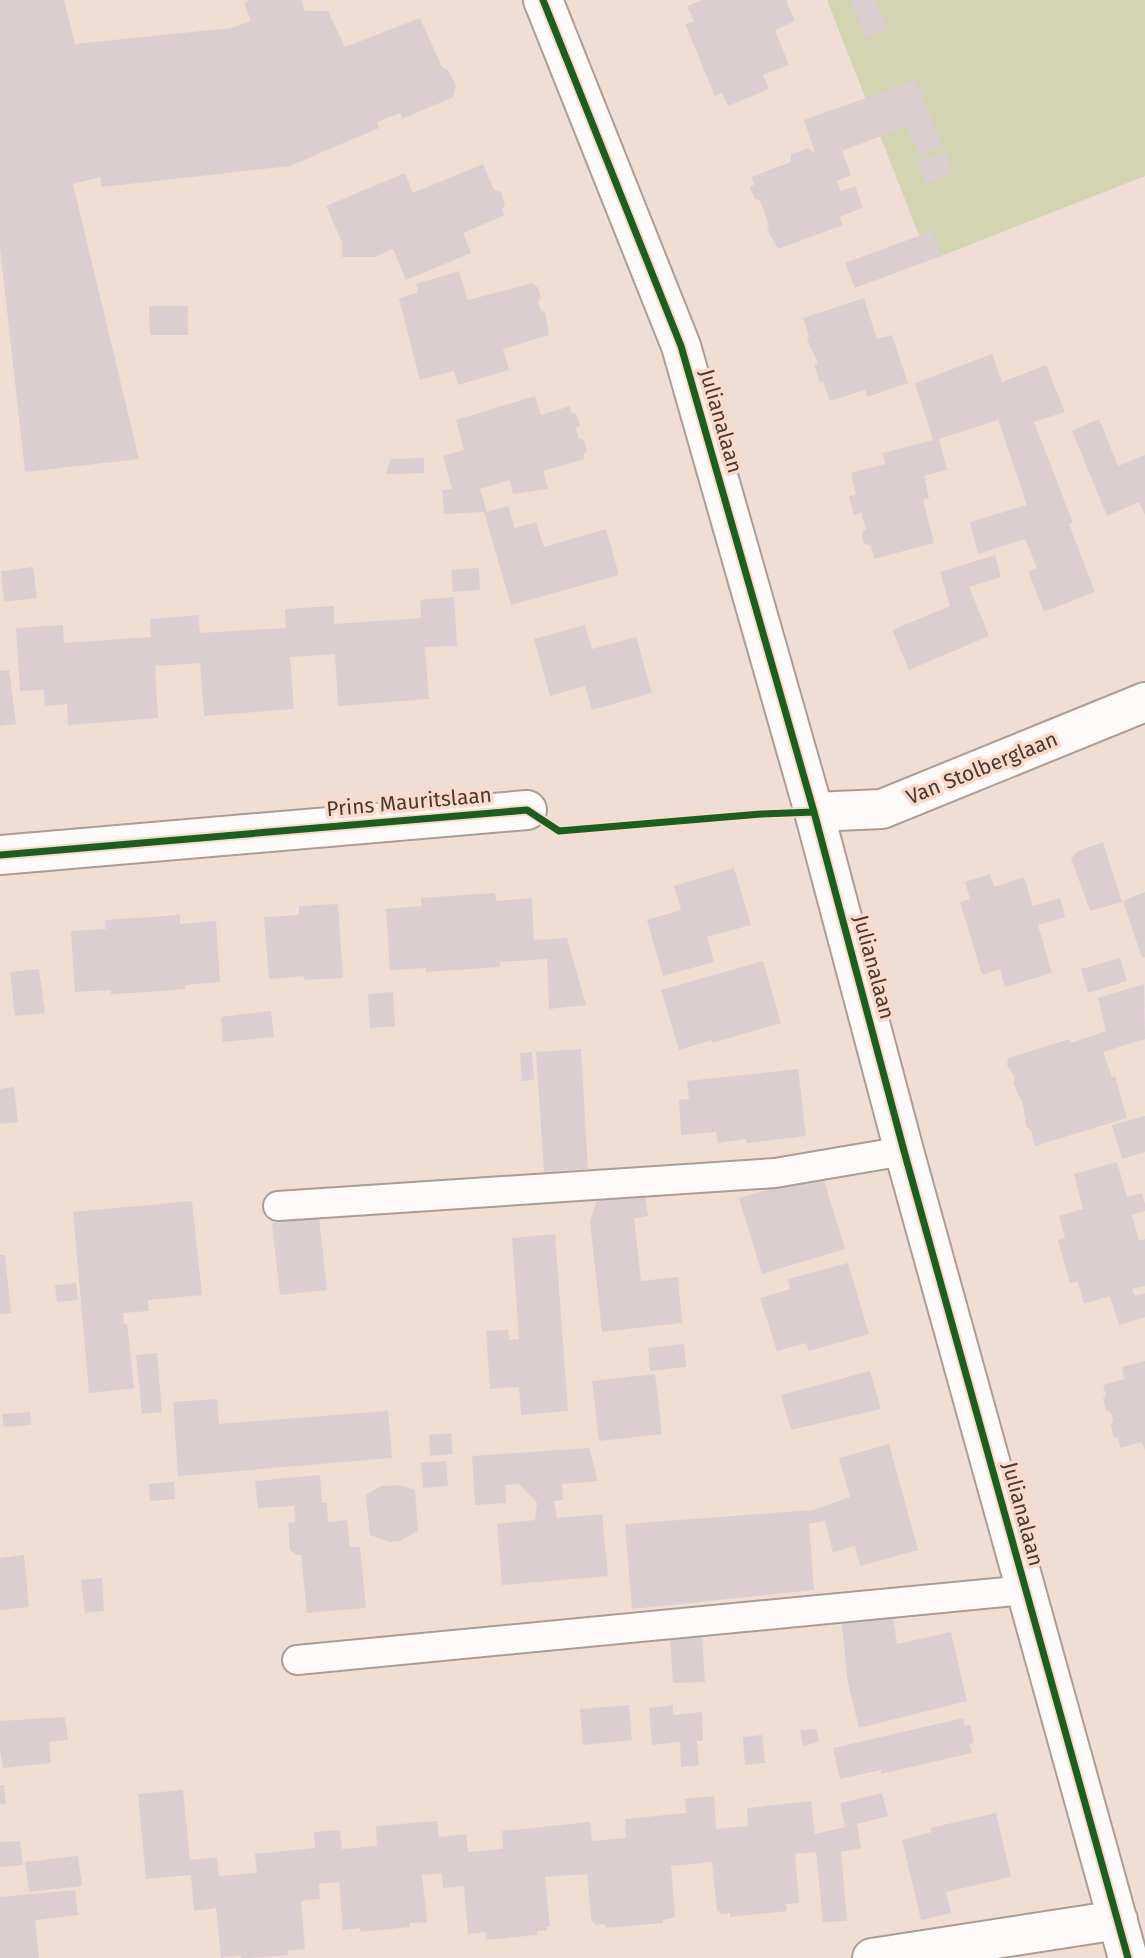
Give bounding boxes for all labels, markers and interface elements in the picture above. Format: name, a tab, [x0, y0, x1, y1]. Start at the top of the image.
street label: Julianalaan	[694, 366, 748, 476]
street label: Van Stolberglaan	[902, 726, 1062, 810]
street label: Prins Mauritslaan	[325, 782, 493, 822]
street label: Julianalaan	[848, 912, 900, 1022]
street label: Julianalaan	[997, 1459, 1049, 1569]

